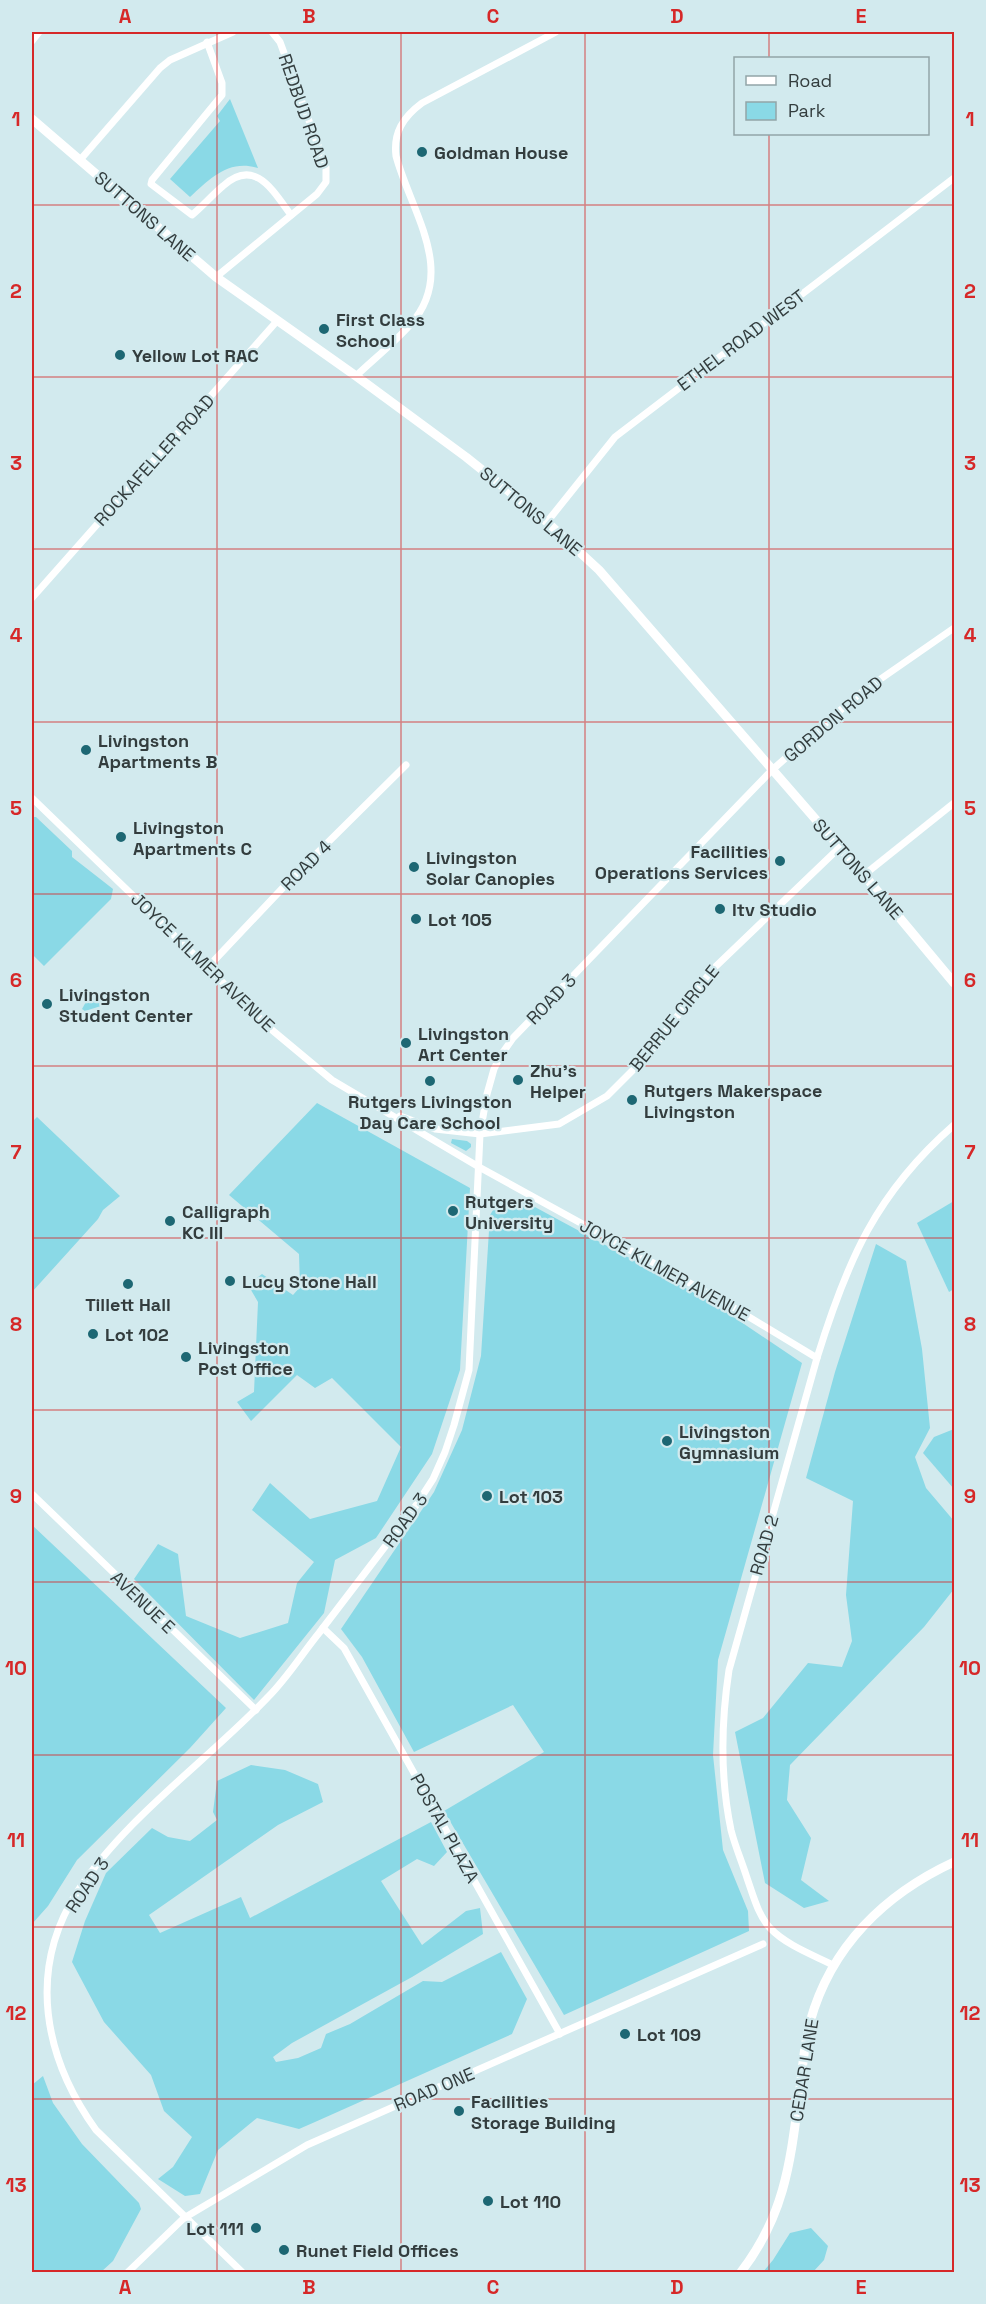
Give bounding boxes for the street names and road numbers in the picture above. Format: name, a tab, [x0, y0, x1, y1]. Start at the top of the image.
street label: REDBUD ROAD	[274, 51, 334, 171]
street label: SUTTONS LANE	[90, 166, 200, 266]
street label: ETHEL ROAD WEST	[672, 284, 810, 396]
street label: ROCKAFELLER ROAD	[89, 389, 219, 531]
street label: SUTTONS LANE	[475, 462, 587, 560]
street label: GORDON ROAD	[779, 671, 887, 767]
street label: SUTTONS LANE	[808, 814, 908, 924]
street label: ROAD 4	[276, 835, 336, 895]
street label: JOYCE KILMER AVENUE	[126, 887, 280, 1037]
street label: BERRUE CIRCLE	[624, 960, 724, 1076]
street label: ROAD 3	[521, 969, 581, 1029]
street label: JOYCE KILMER AVENUE	[576, 1214, 754, 1326]
street label: ROAD 3	[377, 1488, 433, 1552]
street label: ROAD 2	[744, 1512, 784, 1578]
street label: AVENUE E	[106, 1566, 180, 1638]
street label: POSTAL PLAZA	[405, 1769, 485, 1887]
street label: ROAD 3	[60, 1853, 114, 1917]
street label: CEDAR LANE	[785, 2017, 823, 2123]
street label: ROAD ONE	[390, 2062, 478, 2116]

